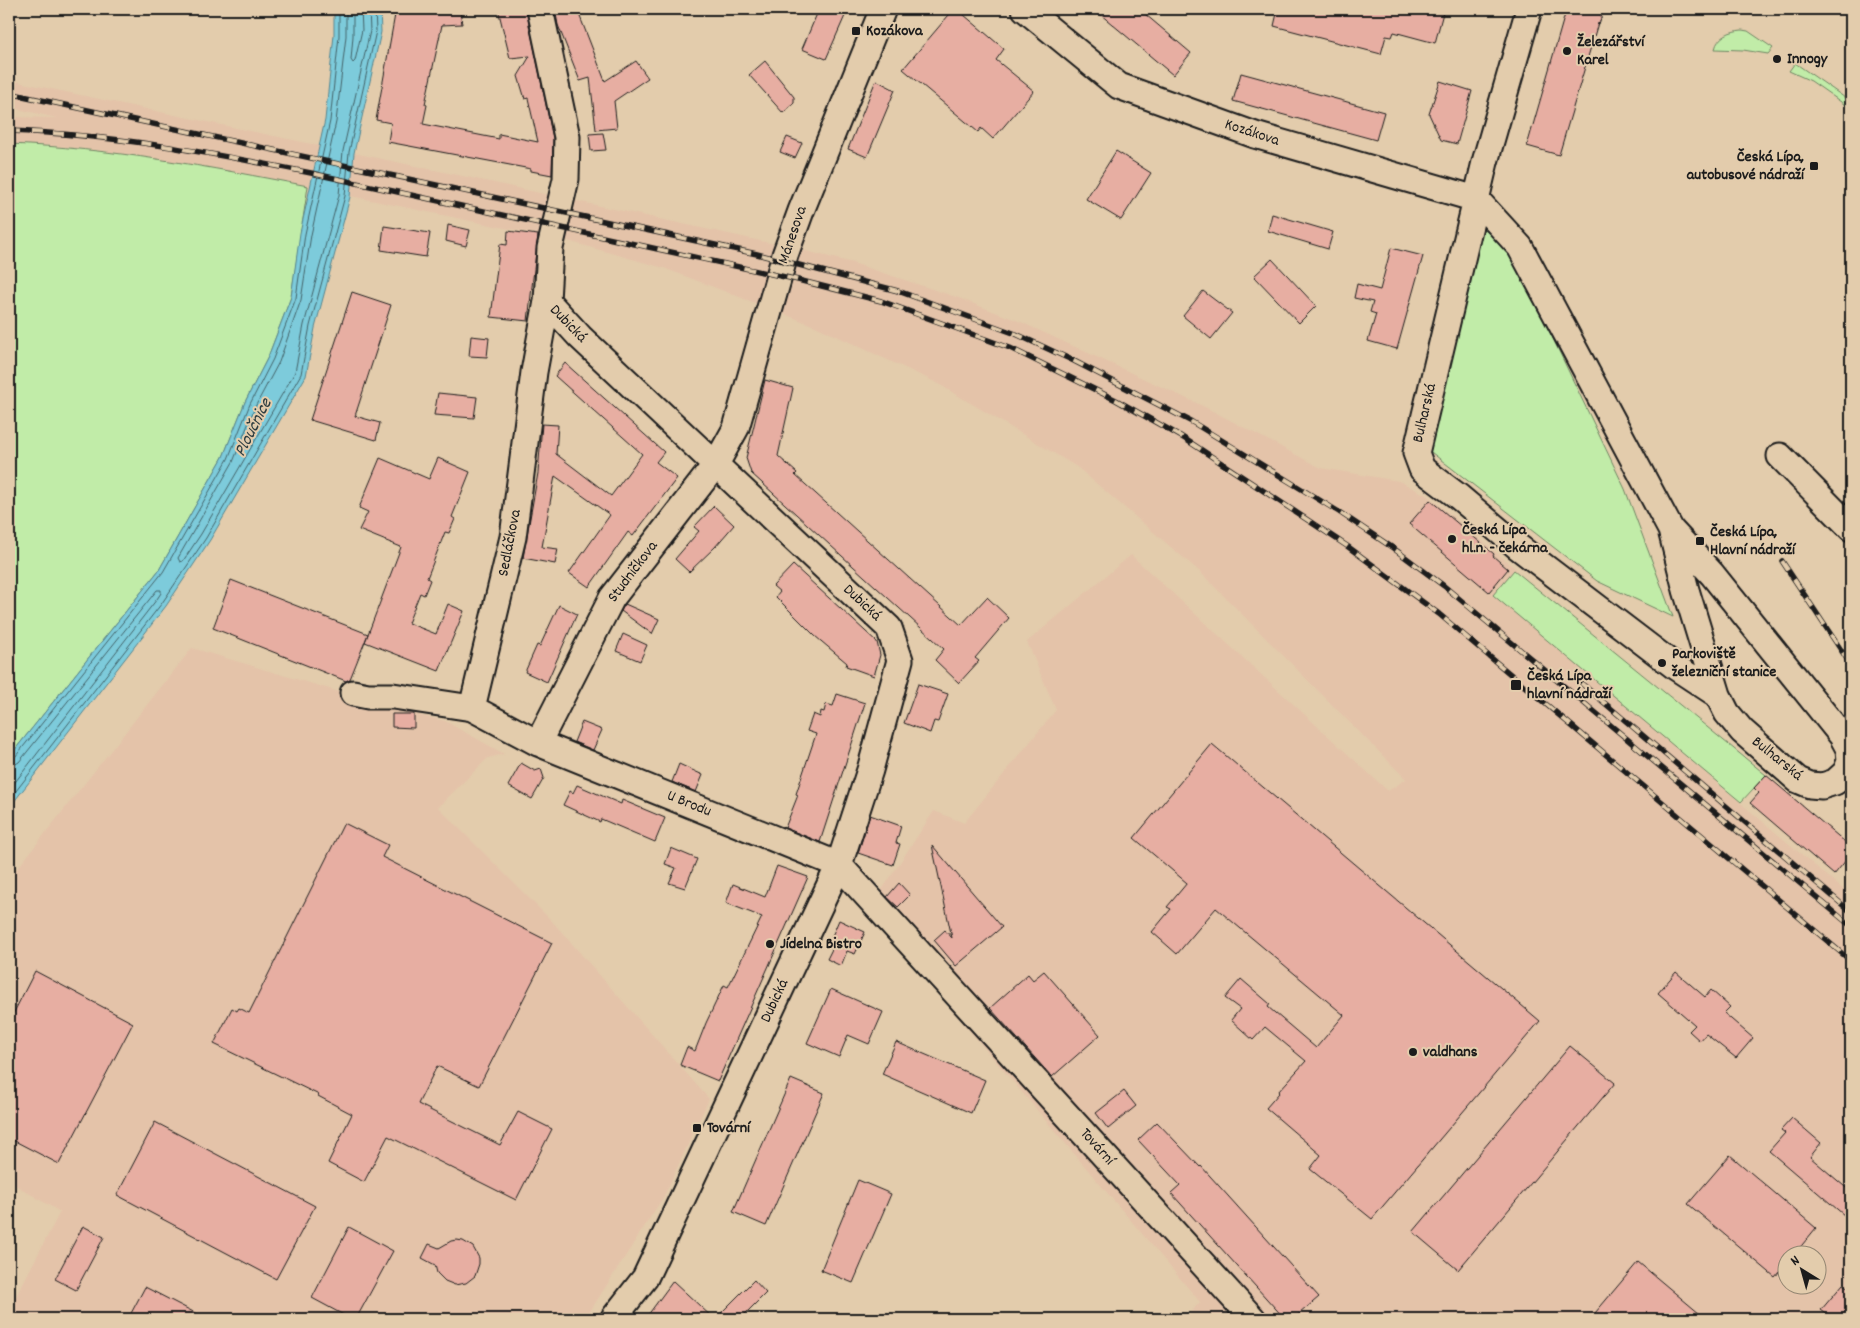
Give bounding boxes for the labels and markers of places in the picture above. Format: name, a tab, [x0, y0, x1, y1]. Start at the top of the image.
place label: Kozákova	[866, 20, 924, 43]
marker: Kozákova	[850, 25, 862, 37]
place label: Železářství Karel	[1577, 31, 1646, 72]
marker: Železářství Karel	[1561, 45, 1573, 57]
place label: Innogy	[1787, 48, 1829, 71]
marker: Innogy	[1771, 53, 1783, 65]
place label: Česká Lípa, autobusové nádraží	[1687, 146, 1806, 187]
marker: Česká Lípa, autobusové nádraží	[1808, 160, 1820, 172]
place label: Česká Lípa hl.n. - čekárna	[1462, 519, 1549, 560]
place label: Česká Lípa, Hlavní nádraží	[1710, 521, 1797, 562]
marker: Česká Lípa hl.n. - čekárna	[1446, 533, 1458, 545]
marker: Česká Lípa, Hlavní nádraží	[1694, 535, 1706, 547]
place label: Parkoviště železniční stanice	[1671, 643, 1776, 684]
marker: Parkoviště železniční stanice	[1656, 657, 1668, 669]
place label: Česká Lípa hlavní nádraží	[1527, 665, 1613, 706]
marker: Česká Lípa hlavní nádraží	[1509, 678, 1523, 692]
place label: Jídelna Bistro	[780, 933, 862, 956]
marker: Jídelna Bistro	[764, 938, 776, 950]
place label: valdhans	[1423, 1041, 1478, 1064]
marker: valdhans	[1407, 1046, 1419, 1058]
place label: Tovární	[707, 1117, 752, 1140]
marker: Tovární	[691, 1122, 703, 1134]

